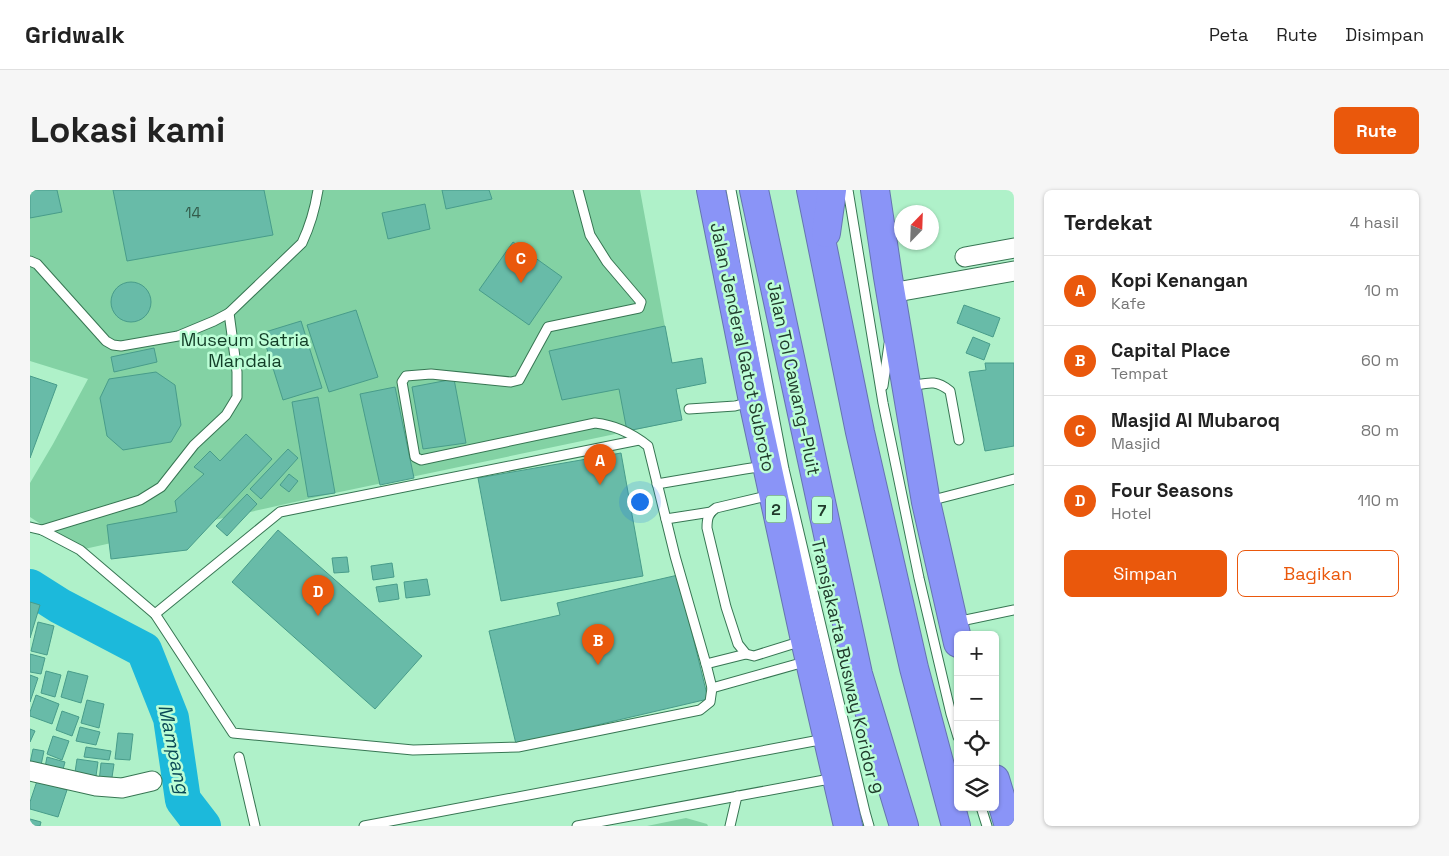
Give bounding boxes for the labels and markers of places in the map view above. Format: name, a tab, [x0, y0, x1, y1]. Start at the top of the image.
pin: C	[505, 242, 537, 283]
pin: A	[584, 444, 616, 485]
pin: D	[302, 575, 334, 616]
pin: B	[582, 624, 614, 665]

